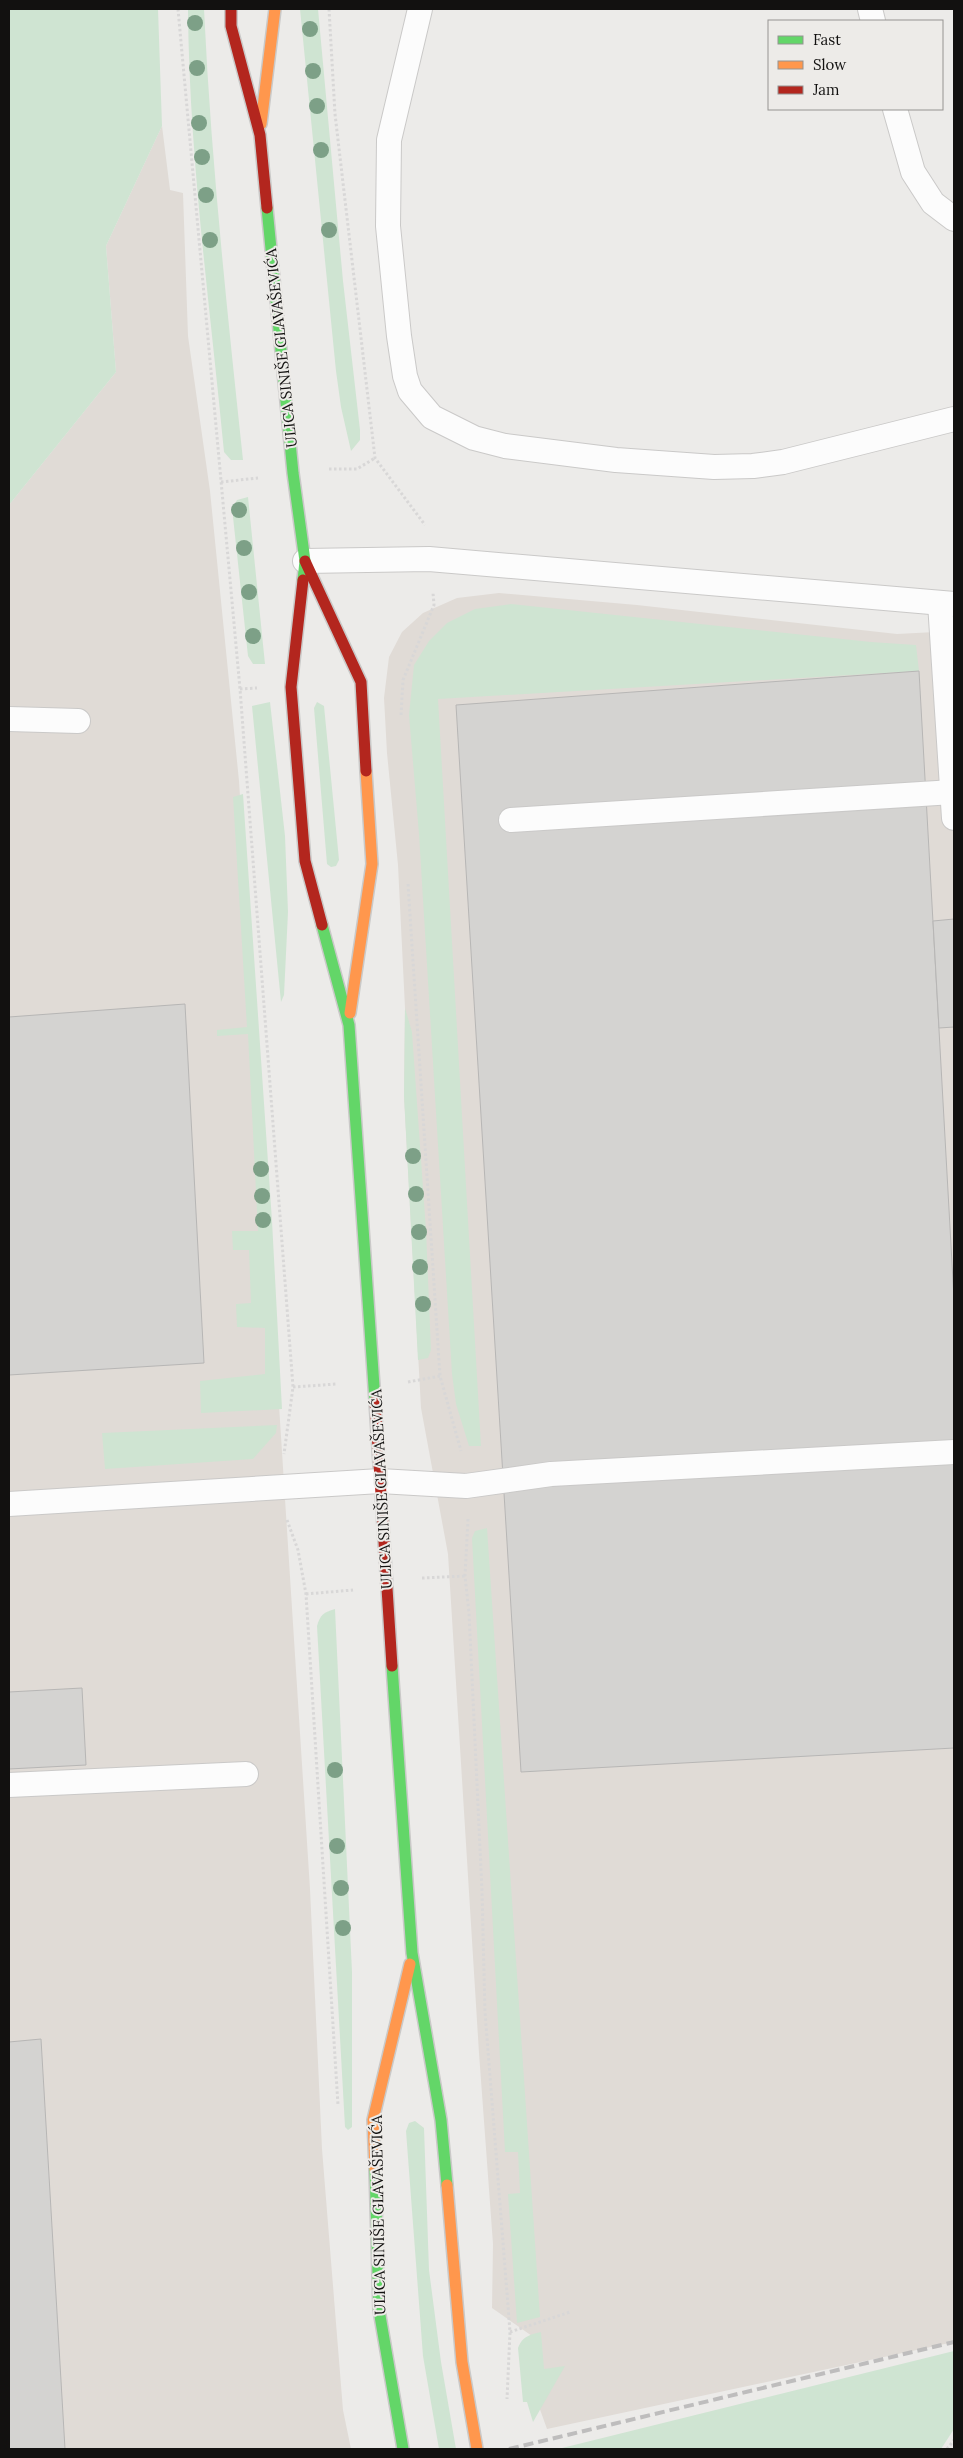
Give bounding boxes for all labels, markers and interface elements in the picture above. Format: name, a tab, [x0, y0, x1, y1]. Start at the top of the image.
legend	[768, 20, 943, 110]
text: Fast	[813, 30, 841, 49]
text: Slow	[813, 55, 846, 74]
text: Jam	[812, 80, 840, 99]
street label: ULICA SINIŠE GLAVAŠEVIĆA	[261, 247, 301, 449]
street label: ULICA SINIŠE GLAVAŠEVIĆA	[366, 1388, 396, 1589]
street label: ULICA SINIŠE GLAVAŠEVIĆA	[367, 2114, 389, 2315]

